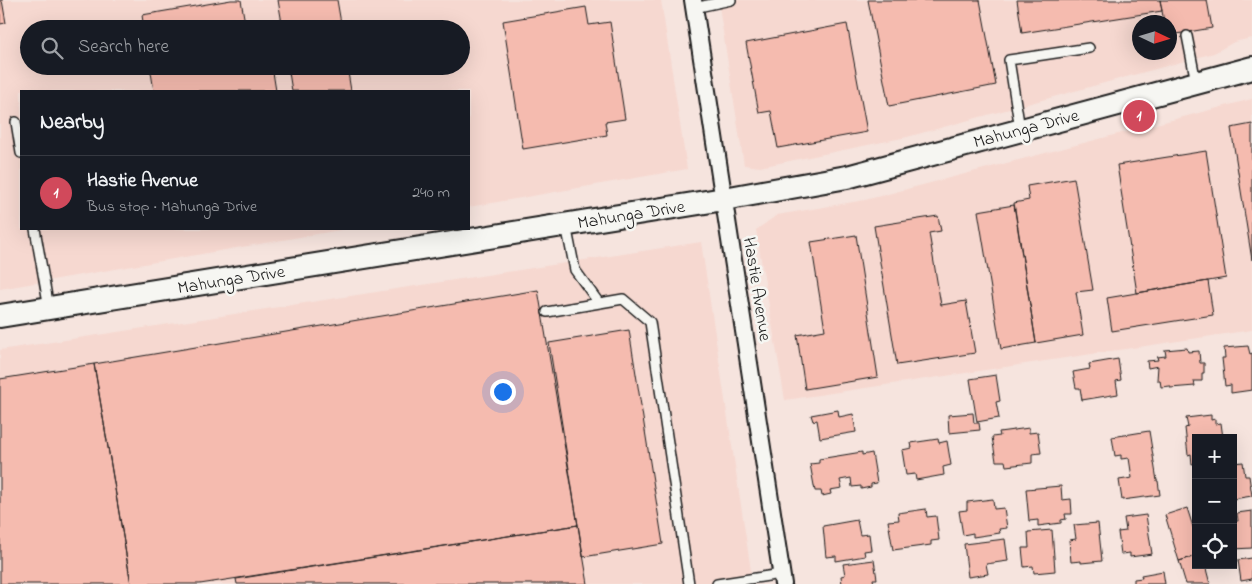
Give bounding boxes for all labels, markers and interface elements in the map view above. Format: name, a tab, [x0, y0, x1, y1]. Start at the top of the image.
north arrow	[1132, 15, 1177, 60]
search box	[20, 20, 470, 75]
icon: search	[38, 34, 66, 62]
text: Search here	[78, 34, 169, 61]
pin: 1	[1123, 97, 1155, 135]
street label: Mahunga Drive	[971, 103, 1083, 157]
text: Nearby	[40, 108, 104, 138]
text: Hastie Avenue	[87, 168, 198, 195]
text: 1	[53, 181, 59, 205]
text: 240 m	[412, 181, 450, 205]
text: Bus stop · Mahunga Drive	[87, 195, 257, 219]
street label: Mahunga Drive	[576, 195, 688, 238]
street label: Hastie Avenue	[735, 235, 777, 344]
street label: Mahunga Drive	[176, 260, 288, 303]
your location	[490, 379, 516, 405]
map controls	[1192, 434, 1237, 569]
button: +	[1192, 434, 1237, 479]
button: −	[1192, 479, 1237, 524]
button: locate	[1192, 524, 1237, 569]

